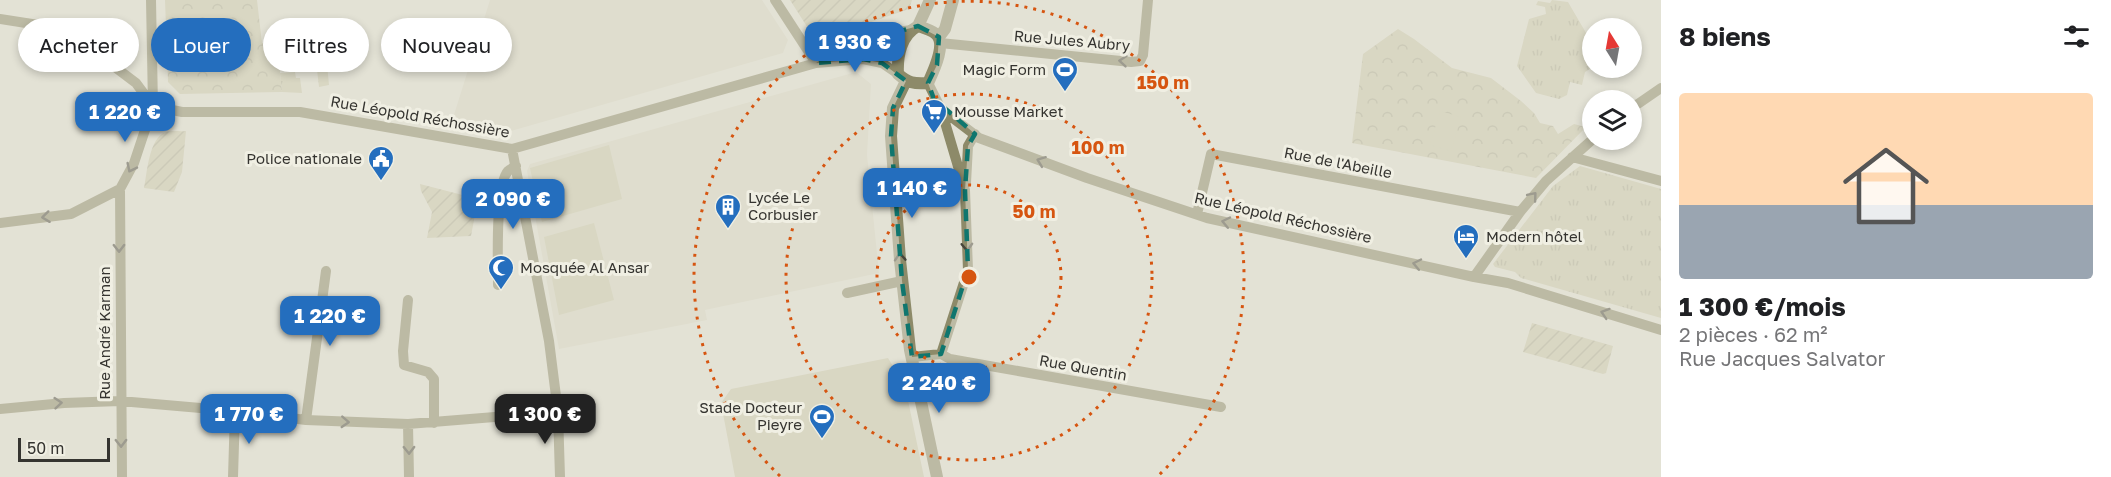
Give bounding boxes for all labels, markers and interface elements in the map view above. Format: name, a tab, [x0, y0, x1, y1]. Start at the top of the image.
chip: Acheter	[18, 18, 139, 72]
chip: Louer	[151, 18, 251, 72]
chip: Filtres	[263, 18, 369, 72]
chip: Nouveau	[381, 18, 512, 72]
north arrow	[1582, 18, 1642, 78]
map controls	[1582, 18, 1642, 150]
icon: filters	[2060, 20, 2093, 53]
text: 8 biens	[1679, 21, 1771, 52]
pin: 1 930 €	[800, 22, 910, 73]
street label: Rue Jules Aubry	[1013, 26, 1132, 54]
text: 1 930 €	[819, 29, 891, 53]
sports icon: Magic Form	[1050, 55, 1080, 93]
one-way arrow	[1118, 55, 1127, 68]
place label: Magic Form	[963, 60, 1046, 78]
text: 150 m	[1137, 71, 1189, 93]
button: layers	[1582, 90, 1642, 150]
street label: Rue Léopold Réchossière	[329, 91, 511, 141]
pin: 1 220 €	[70, 92, 180, 143]
supermarket icon: Mousse Market	[919, 97, 949, 135]
text: 1 220 €	[89, 99, 161, 123]
place label: Mousse Market	[954, 102, 1063, 120]
icon: home	[1832, 132, 1940, 240]
text: 100 m	[1072, 136, 1124, 158]
street label: Rue de l'Abeille	[1283, 143, 1394, 181]
public building icon: Police nationale	[366, 144, 396, 182]
place label: Police nationale	[246, 149, 362, 167]
one-way arrow	[1036, 156, 1047, 168]
one-way arrow	[126, 161, 138, 172]
pin: 1 140 €	[857, 168, 967, 219]
text: 1 140 €	[877, 175, 947, 199]
pin: 2 090 €	[458, 179, 568, 230]
text: 2 090 €	[476, 186, 551, 210]
place label: Lycée Le Corbusier	[748, 188, 818, 223]
street label: Rue Léopold Réchossière	[1193, 188, 1374, 246]
building icon: Lycée Le Corbusier	[713, 192, 743, 230]
one-way arrow	[1526, 192, 1537, 203]
text: 50 m	[1013, 200, 1055, 222]
one-way arrow	[42, 210, 51, 223]
one-way arrow	[1221, 216, 1231, 229]
hotel icon: Modern hôtel	[1451, 222, 1481, 260]
place label: Modern hôtel	[1486, 227, 1583, 245]
one-way arrow	[113, 243, 125, 252]
one-way arrow	[961, 243, 974, 252]
mosque icon: Mosquée Al Ansar	[486, 253, 516, 291]
one-way arrow	[894, 253, 907, 262]
place label: Mosquée Al Ansar	[520, 258, 649, 276]
one-way arrow	[1412, 258, 1422, 271]
street label: Rue André Karman	[95, 266, 113, 400]
centre of rings	[959, 267, 979, 287]
text: 1 300 €/mois	[1679, 291, 1846, 322]
pin: 1 220 €	[275, 296, 385, 347]
text: 1 220 €	[294, 303, 366, 327]
one-way arrow	[1600, 308, 1611, 320]
text: 2 pièces · 62 m²	[1679, 322, 1828, 346]
text: Rue Jacques Salvator	[1679, 346, 1885, 370]
street label: Rue Quentin	[1038, 350, 1128, 384]
pin: 2 240 €	[884, 363, 994, 414]
text: 2 240 €	[902, 370, 976, 394]
pin: 1 770 €	[194, 394, 304, 445]
pin: 1 300 €	[490, 394, 600, 445]
one-way arrow	[54, 397, 63, 410]
place label: Stade Docteur Pieyre	[699, 398, 802, 433]
text: 1 770 €	[214, 401, 284, 425]
text: 1 300 €	[509, 401, 581, 425]
sports icon: Stade Docteur Pieyre	[807, 402, 837, 440]
one-way arrow	[341, 416, 350, 429]
scale bar	[18, 435, 110, 462]
text: 50 m	[27, 438, 64, 458]
one-way arrow	[115, 438, 127, 447]
one-way arrow	[403, 446, 415, 455]

